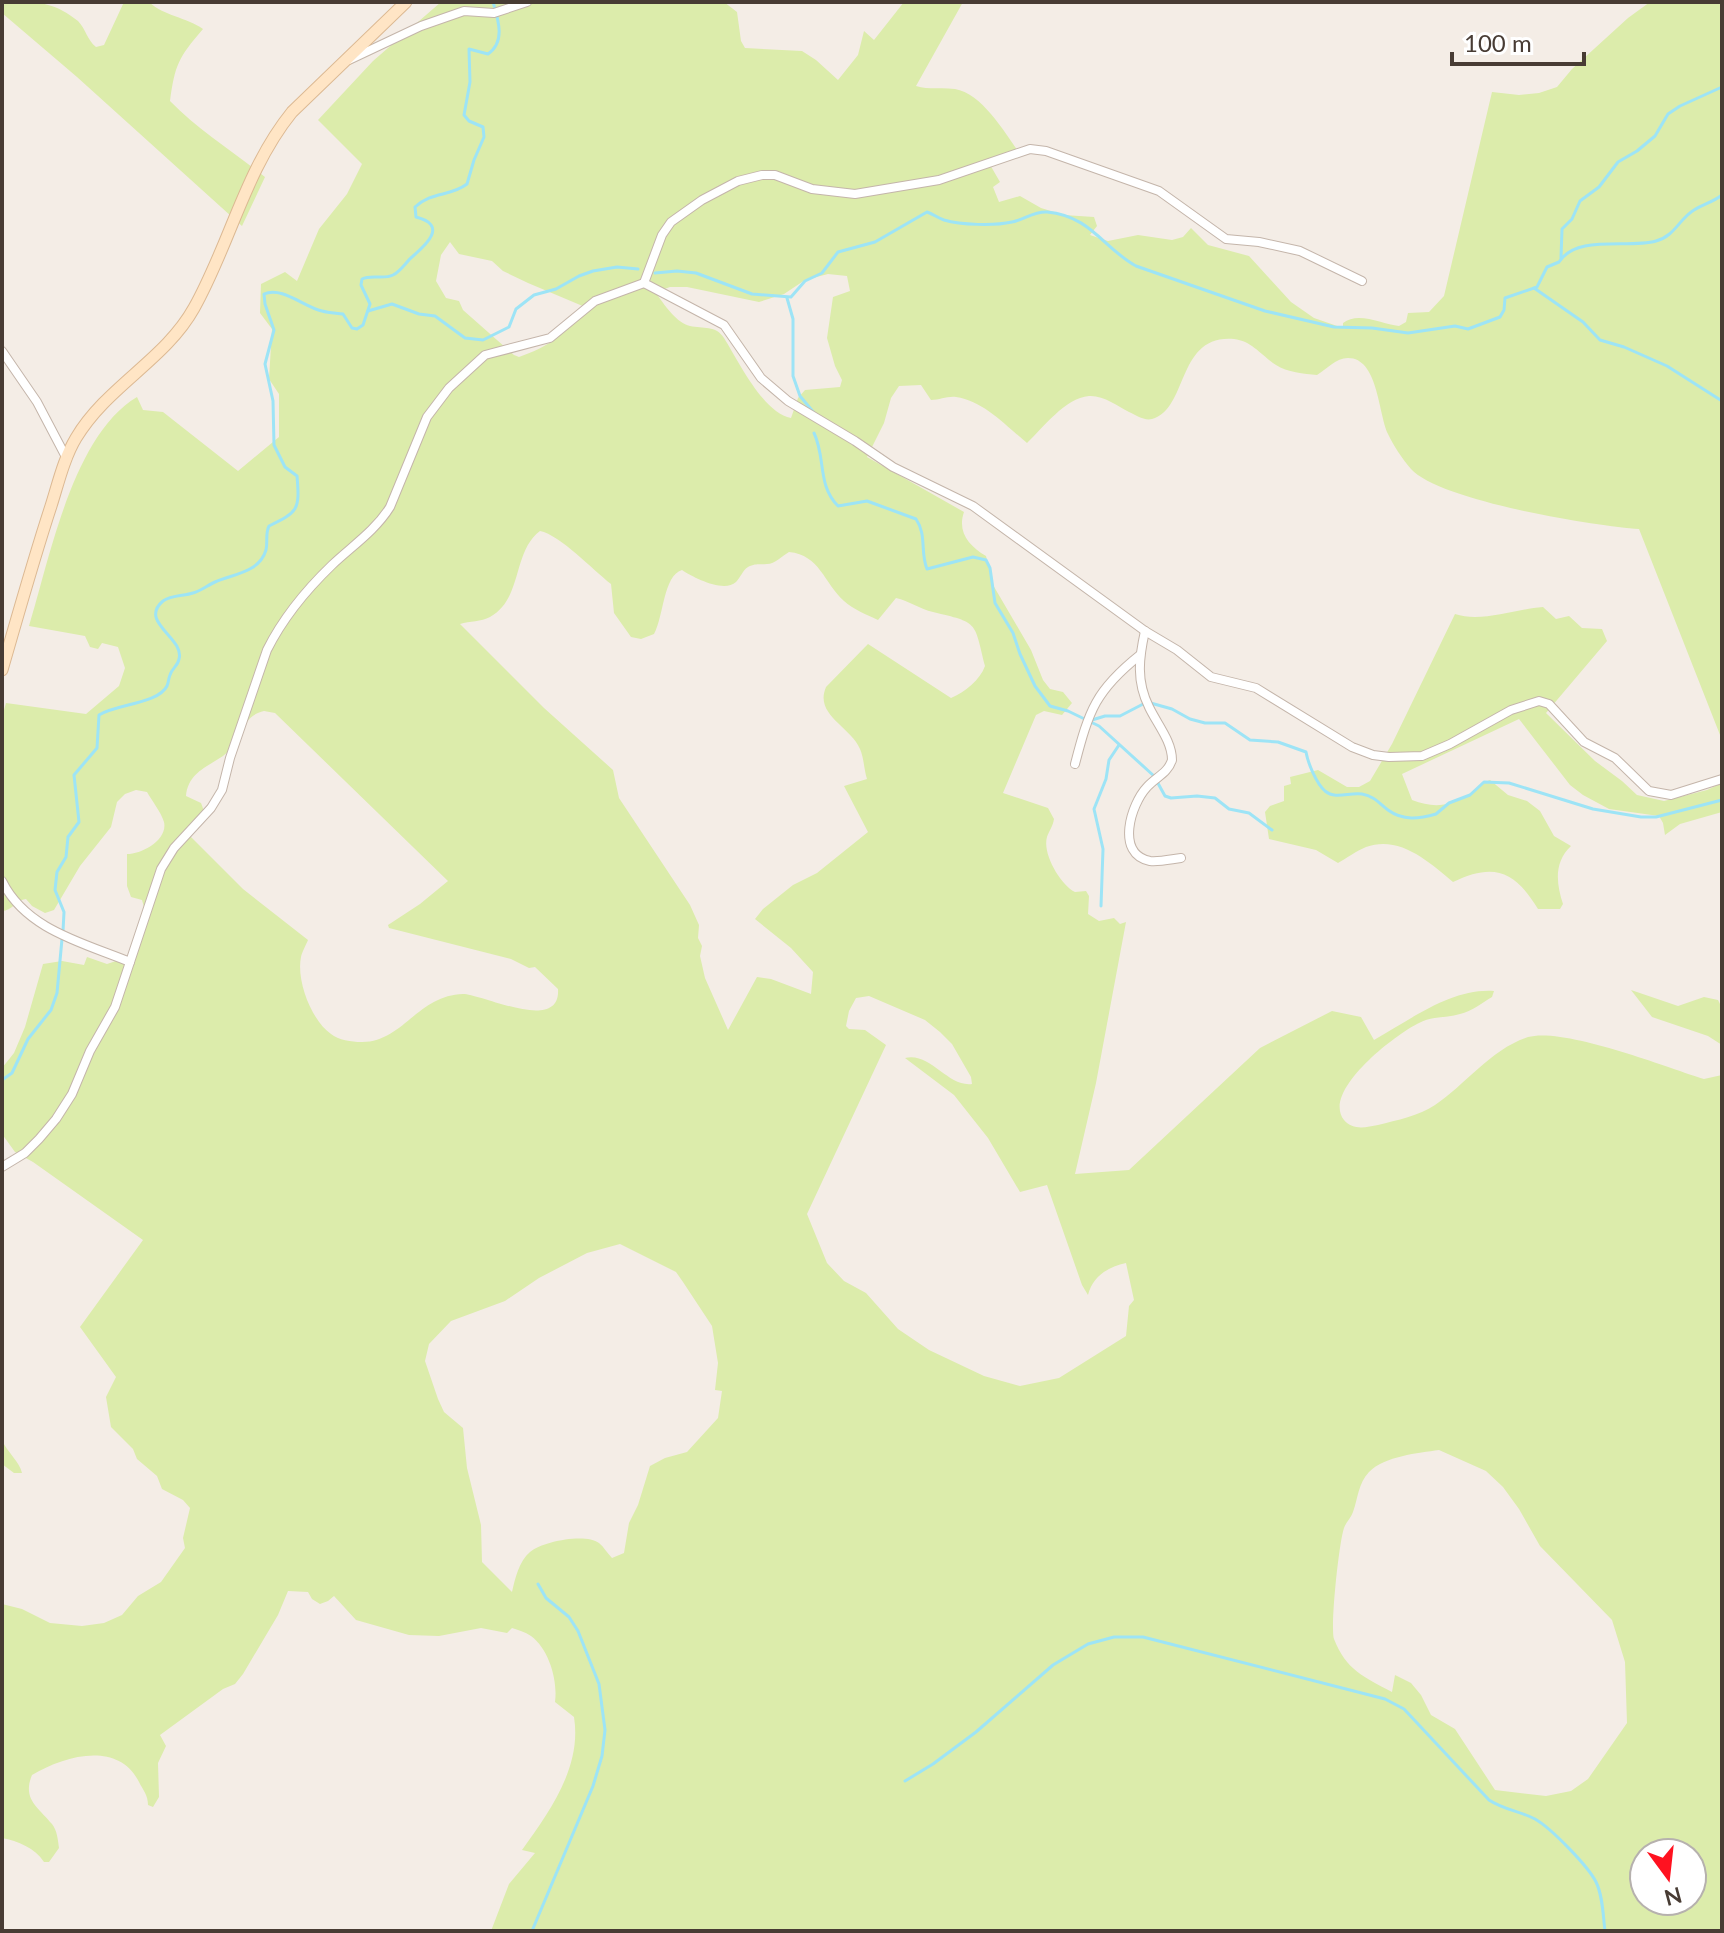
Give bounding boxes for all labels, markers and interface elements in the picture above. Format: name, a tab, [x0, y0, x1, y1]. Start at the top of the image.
scale bar	[1452, 16, 1584, 66]
text: 100 m	[1464, 28, 1532, 57]
north arrow	[1628, 1837, 1708, 1917]
text: N	[1662, 1882, 1685, 1912]

